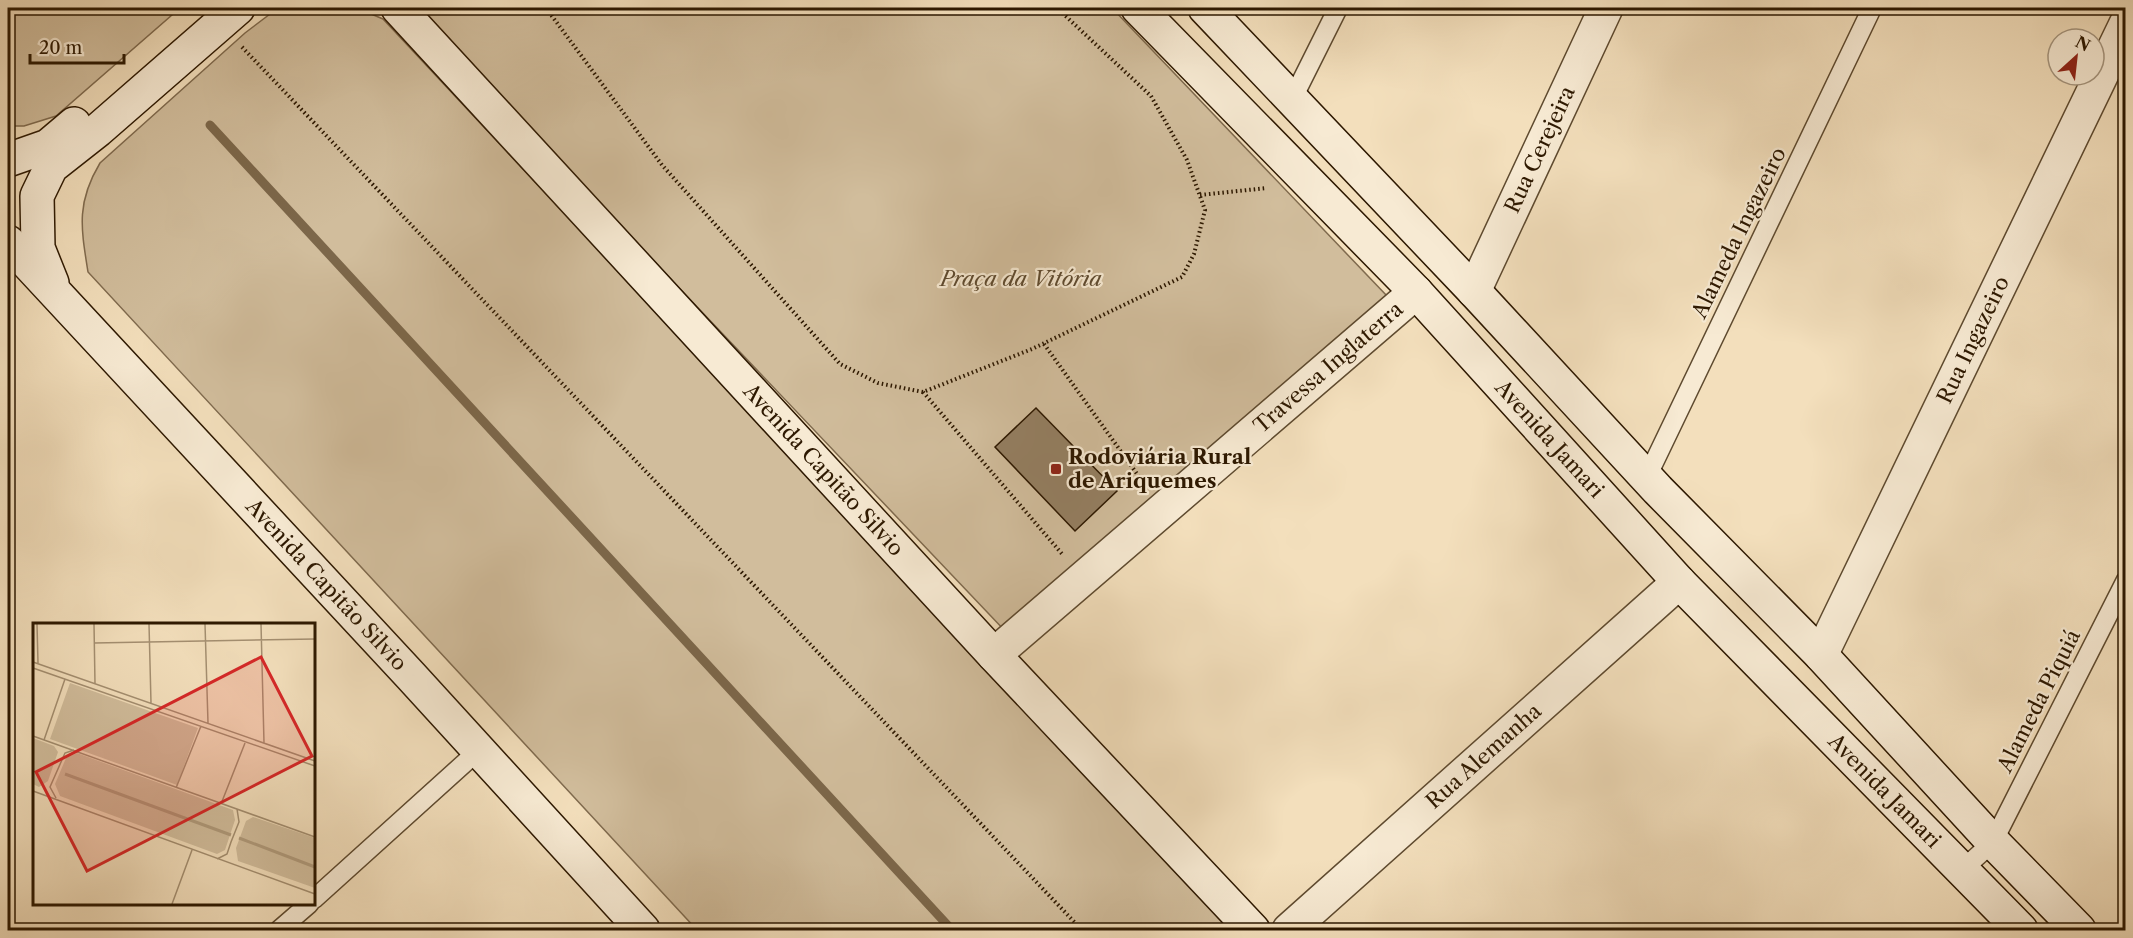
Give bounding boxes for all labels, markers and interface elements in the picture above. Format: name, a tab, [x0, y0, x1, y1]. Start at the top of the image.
scale bar	[30, 27, 124, 65]
north arrow	[2046, 27, 2106, 87]
text: N	[2072, 32, 2094, 56]
text: 20 m	[39, 37, 83, 59]
street label: Rua Cerejeira	[1499, 81, 1580, 217]
street label: Alameda Ingazeiro	[1686, 143, 1791, 323]
park label: Praça da Vitória	[938, 266, 1102, 291]
street label: Rua Ingazeiro	[1932, 272, 2014, 407]
street label: Travessa Inglaterra	[1248, 296, 1408, 438]
street label: Avenida Jamari	[1490, 374, 1609, 503]
street label: Avenida Capitão Silvio	[738, 378, 909, 561]
place label: Rodoviária Rural de Ariquemes	[1068, 444, 1251, 493]
marker: Rodoviária Rural de Ariquemes	[1049, 462, 1063, 476]
street label: Avenida Capitão Silvio	[240, 493, 413, 676]
inset map	[33, 623, 315, 905]
street label: Alameda Piquiá	[1991, 624, 2086, 777]
street label: Rua Alemanha	[1421, 697, 1547, 814]
street label: Avenida Jamari	[1823, 728, 1946, 853]

